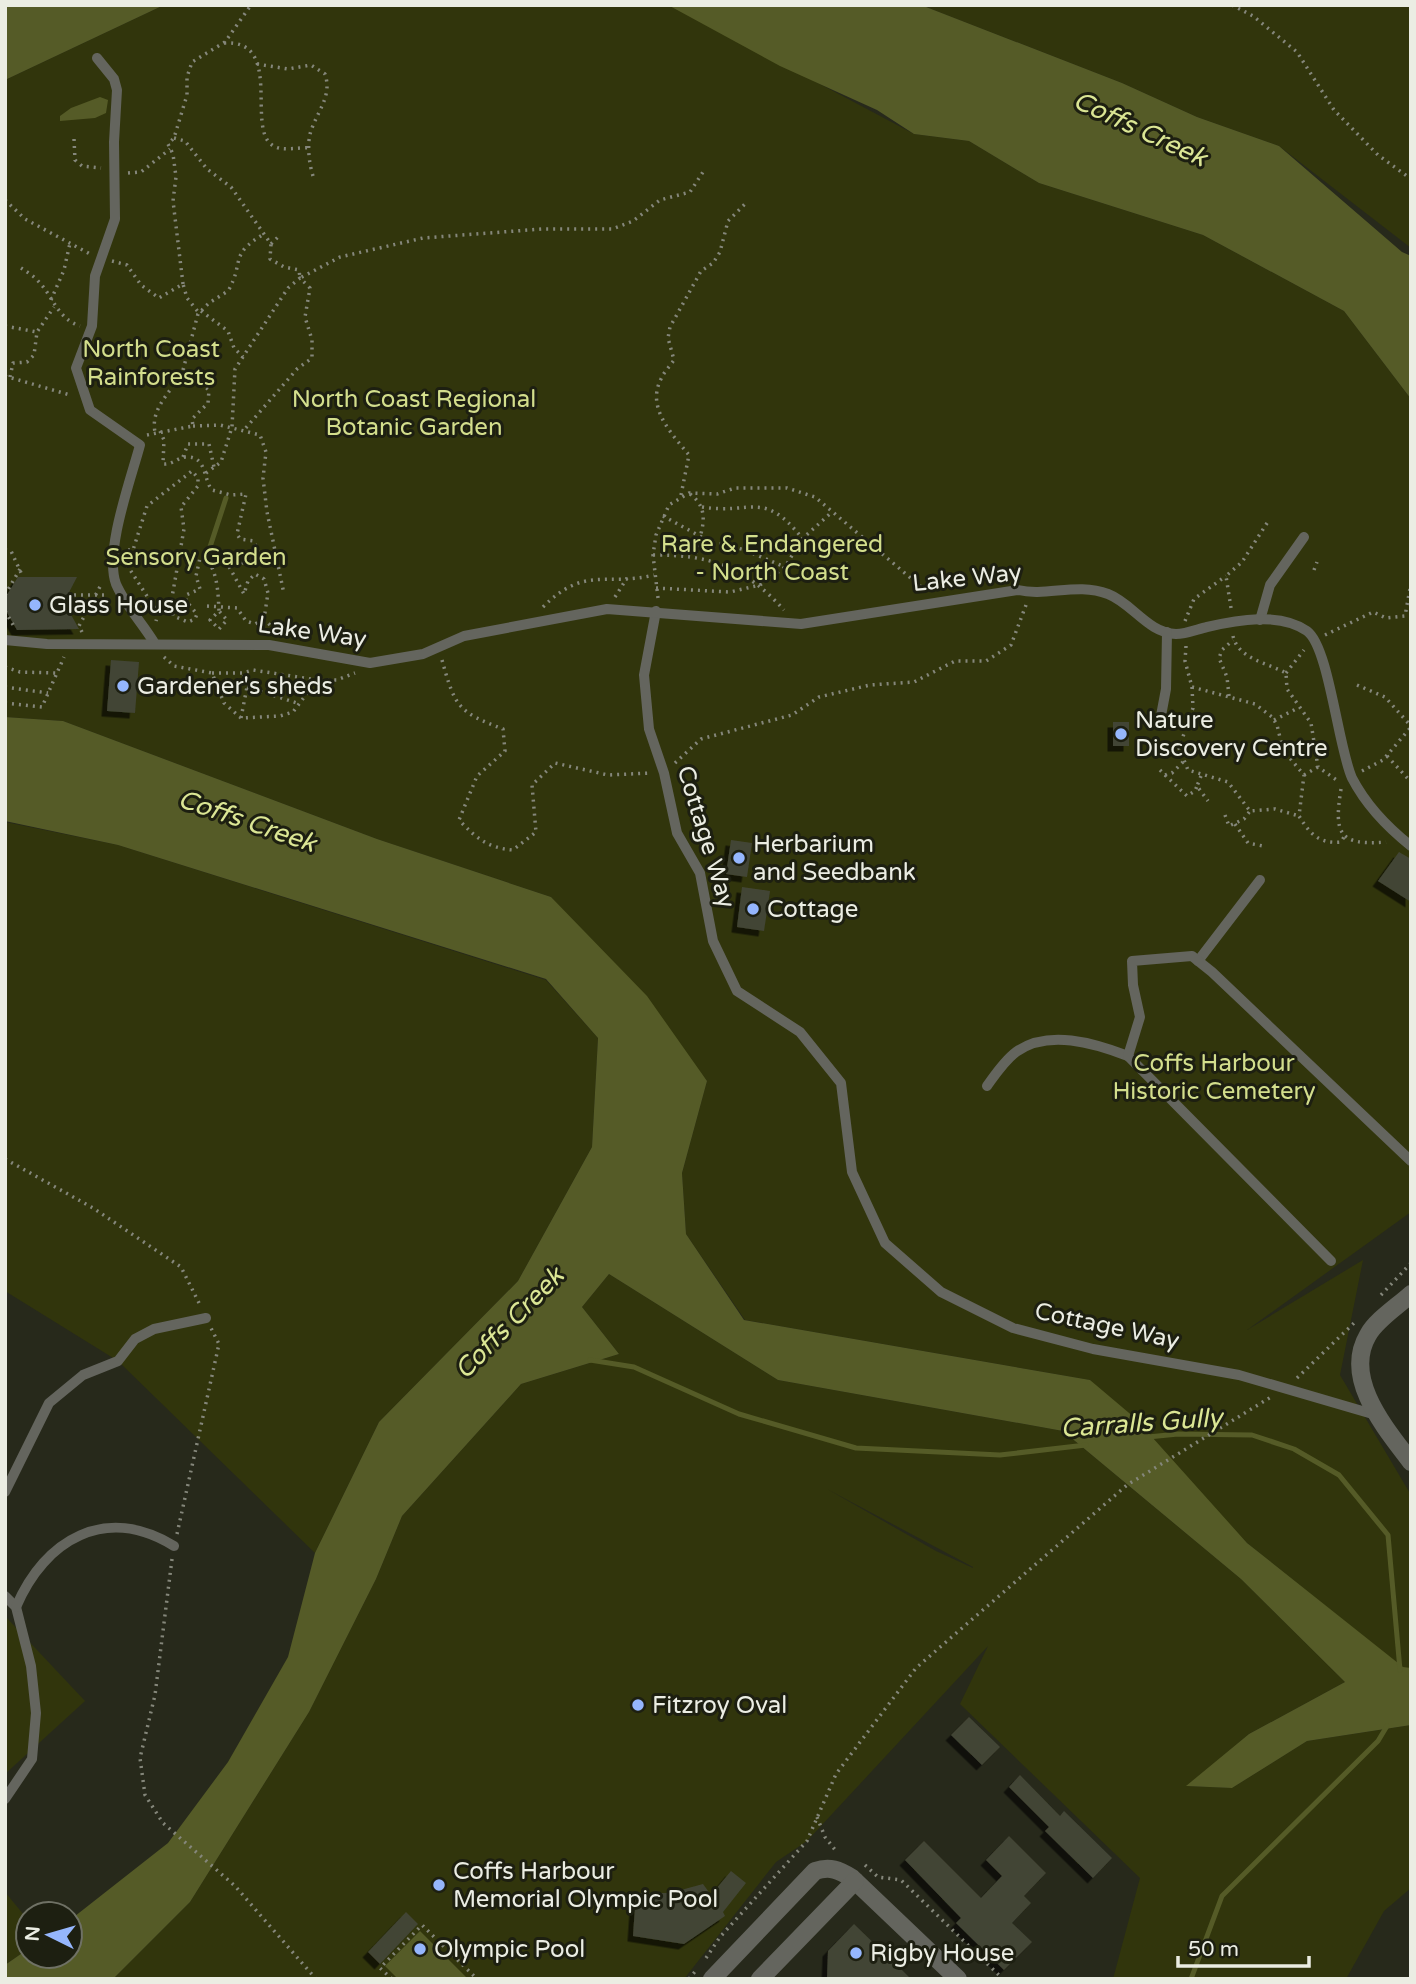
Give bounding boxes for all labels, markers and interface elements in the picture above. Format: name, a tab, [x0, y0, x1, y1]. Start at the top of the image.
water label: Coffs Creek	[1068, 85, 1213, 174]
park label: North Coast Rainforests	[82, 335, 220, 392]
park label: North Coast Regional Botanic Garden	[292, 385, 536, 442]
park label: Rare & Endangered - North Coast	[661, 530, 883, 587]
park label: Sensory Garden	[105, 543, 287, 572]
street label: Lake Way	[911, 558, 1023, 598]
place label: Glass House	[49, 591, 188, 620]
marker: Glass House	[27, 597, 43, 613]
street label: Lake Way	[256, 610, 368, 654]
place label: Gardener's sheds	[137, 672, 333, 701]
marker: Gardener's sheds	[115, 678, 131, 694]
place label: Nature Discovery Centre	[1135, 706, 1328, 763]
marker: Nature Discovery Centre	[1113, 726, 1129, 742]
street label: Cottage Way	[671, 762, 741, 912]
water label: Coffs Creek	[174, 783, 322, 860]
place label: Herbarium and Seedbank	[753, 830, 916, 887]
marker: Herbarium and Seedbank	[731, 850, 747, 866]
place label: Cottage	[767, 895, 858, 924]
marker: Cottage	[745, 901, 761, 917]
park label: Coffs Harbour Historic Cemetery	[1112, 1049, 1316, 1106]
water label: Coffs Creek	[448, 1259, 571, 1385]
street label: Cottage Way	[1032, 1297, 1182, 1355]
water label: Carralls Gully	[1059, 1402, 1226, 1444]
place label: Fitzroy Oval	[652, 1691, 787, 1720]
marker: Fitzroy Oval	[630, 1697, 646, 1713]
place label: Coffs Harbour Memorial Olympic Pool	[453, 1857, 718, 1914]
marker: Coffs Harbour Memorial Olympic Pool	[431, 1877, 447, 1893]
north arrow	[14, 1900, 84, 1970]
scale bar	[1178, 1924, 1309, 1968]
text: N	[21, 1925, 45, 1942]
place label: Olympic Pool	[434, 1935, 585, 1964]
text: 50 m	[1188, 1937, 1239, 1962]
place label: Rigby House	[870, 1939, 1014, 1968]
marker: Olympic Pool	[412, 1941, 428, 1957]
marker: Rigby House	[848, 1945, 864, 1961]

